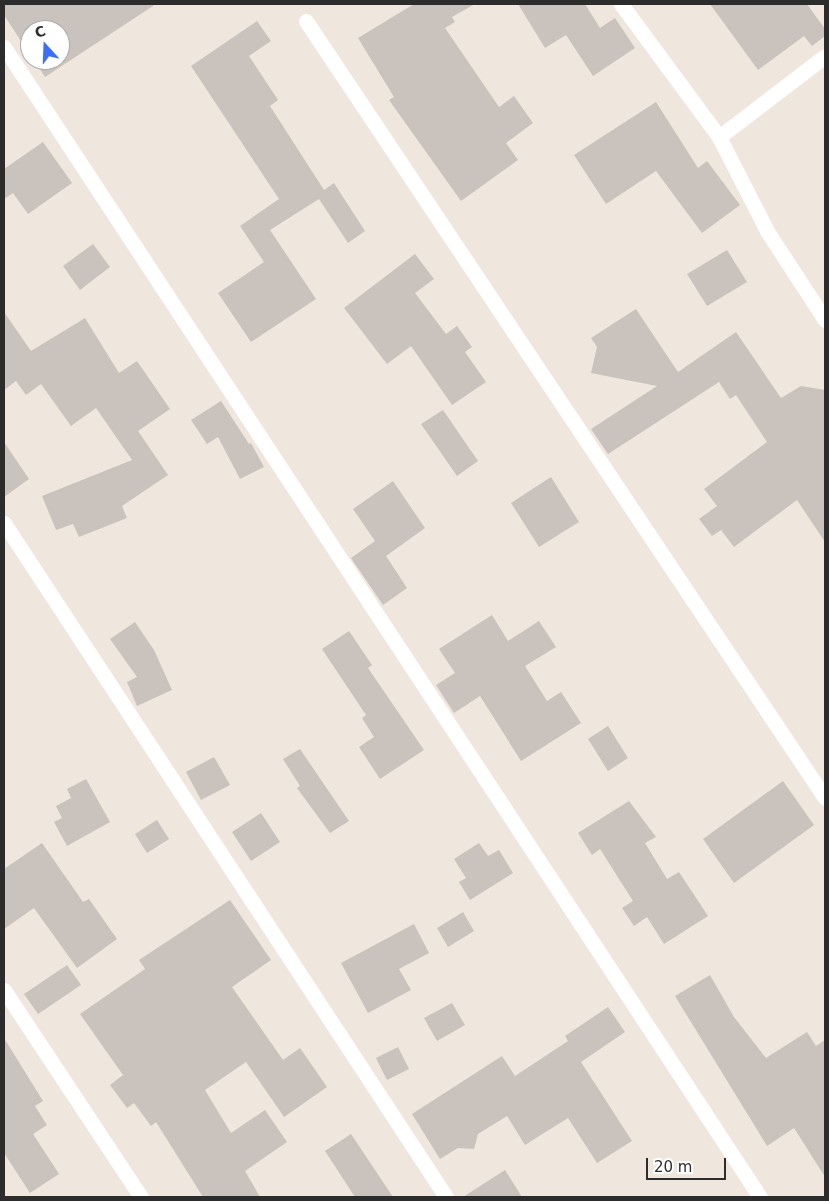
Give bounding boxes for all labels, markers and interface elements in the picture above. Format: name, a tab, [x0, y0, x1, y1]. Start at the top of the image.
north arrow	[20, 20, 70, 70]
text: С	[33, 23, 48, 41]
scale bar	[649, 1148, 729, 1180]
text: 20 m	[654, 1158, 692, 1176]

